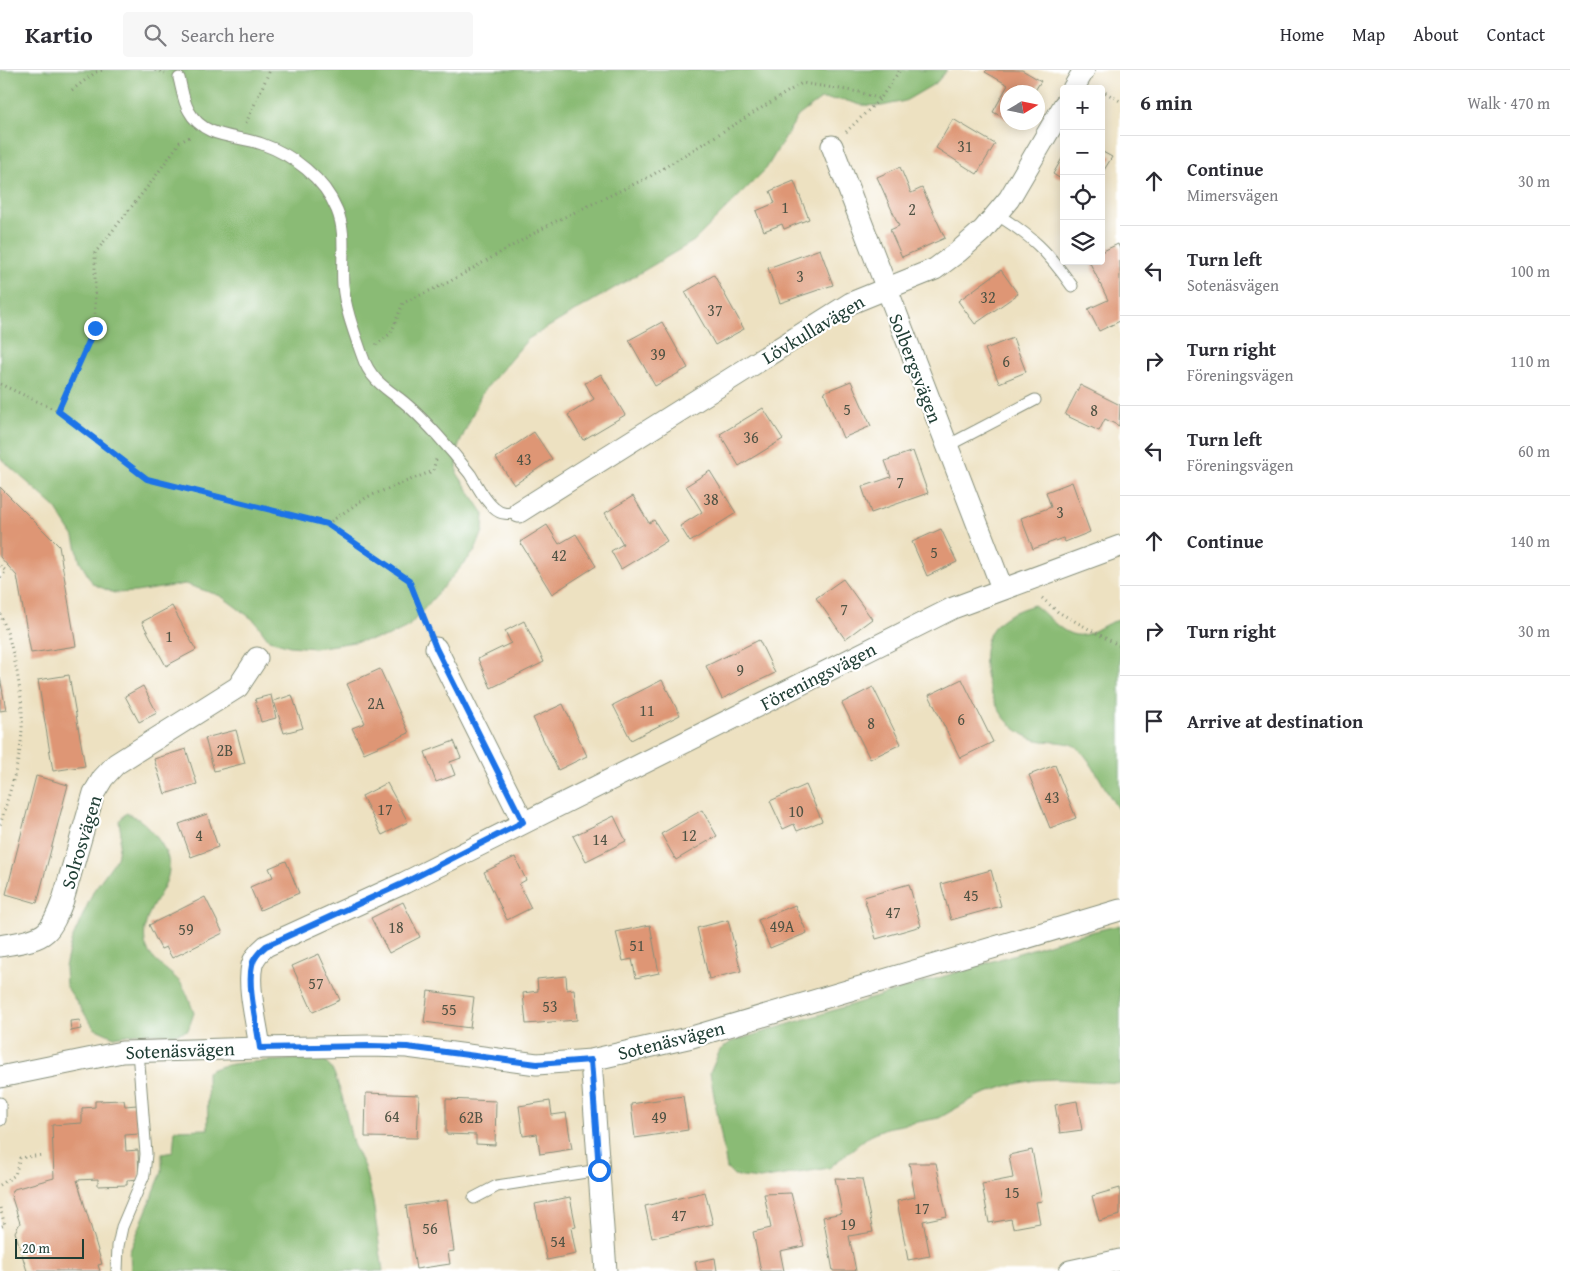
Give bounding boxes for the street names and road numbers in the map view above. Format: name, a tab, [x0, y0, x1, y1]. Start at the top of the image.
street label: Lövkullavägen	[756, 287, 870, 371]
street label: Solbergsvägen	[882, 309, 950, 427]
street label: Föreningsvägen	[755, 635, 881, 717]
street label: Solrosvägen	[53, 791, 109, 892]
street label: Sotenäsvägen	[615, 1013, 728, 1067]
street label: Sotenäsvägen	[125, 1034, 235, 1066]

